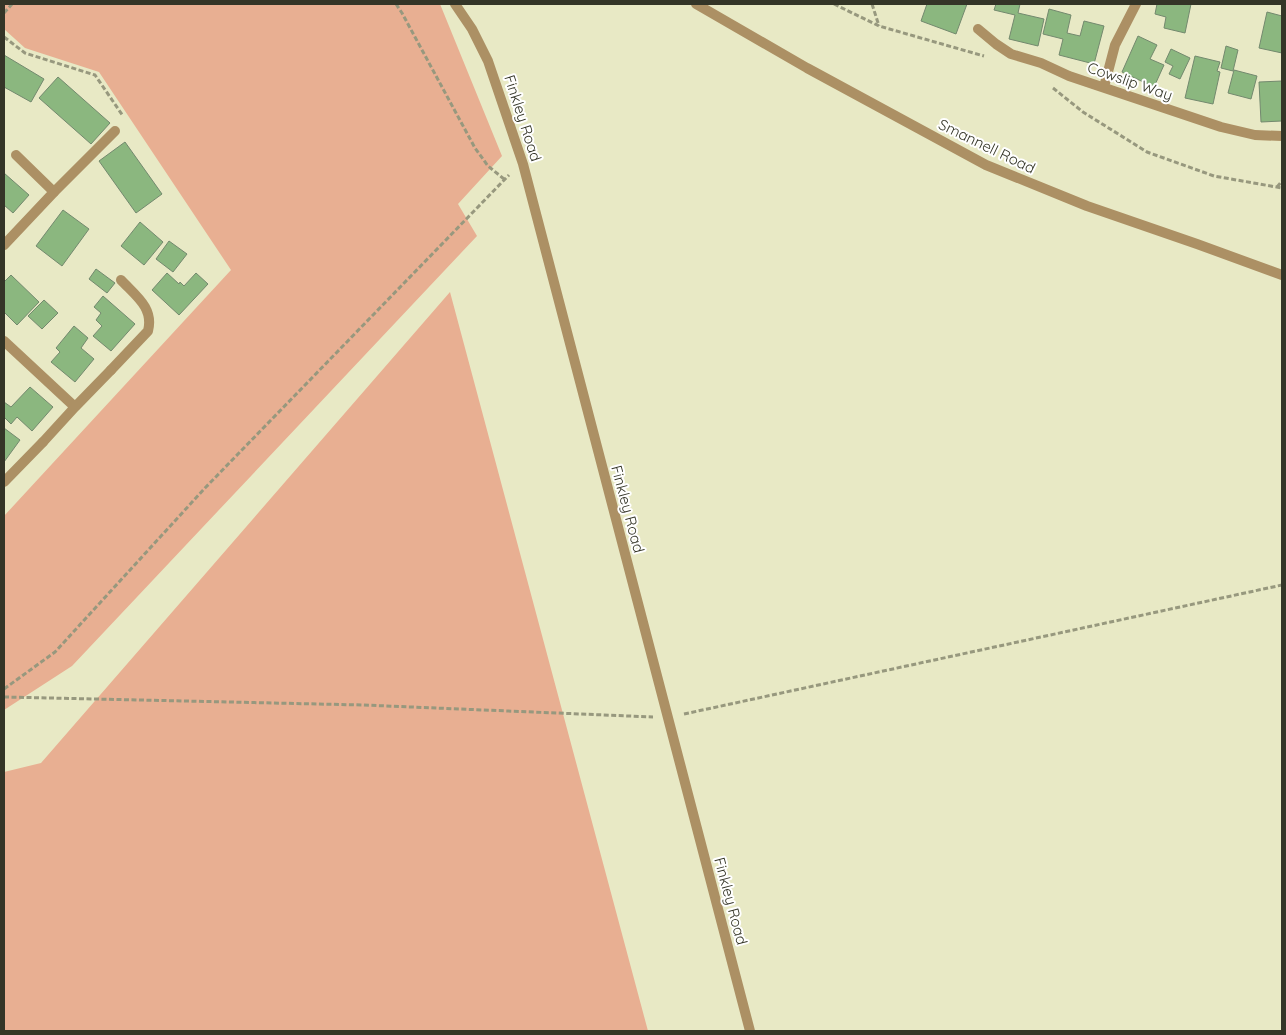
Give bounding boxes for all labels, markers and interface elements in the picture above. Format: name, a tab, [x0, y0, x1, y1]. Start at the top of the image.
street label: Cowslip Way	[1085, 58, 1175, 104]
street label: Finkley Road	[500, 72, 546, 164]
street label: Smannell Road	[936, 114, 1038, 178]
street label: Finkley Road	[607, 463, 649, 555]
street label: Finkley Road	[710, 855, 752, 947]

